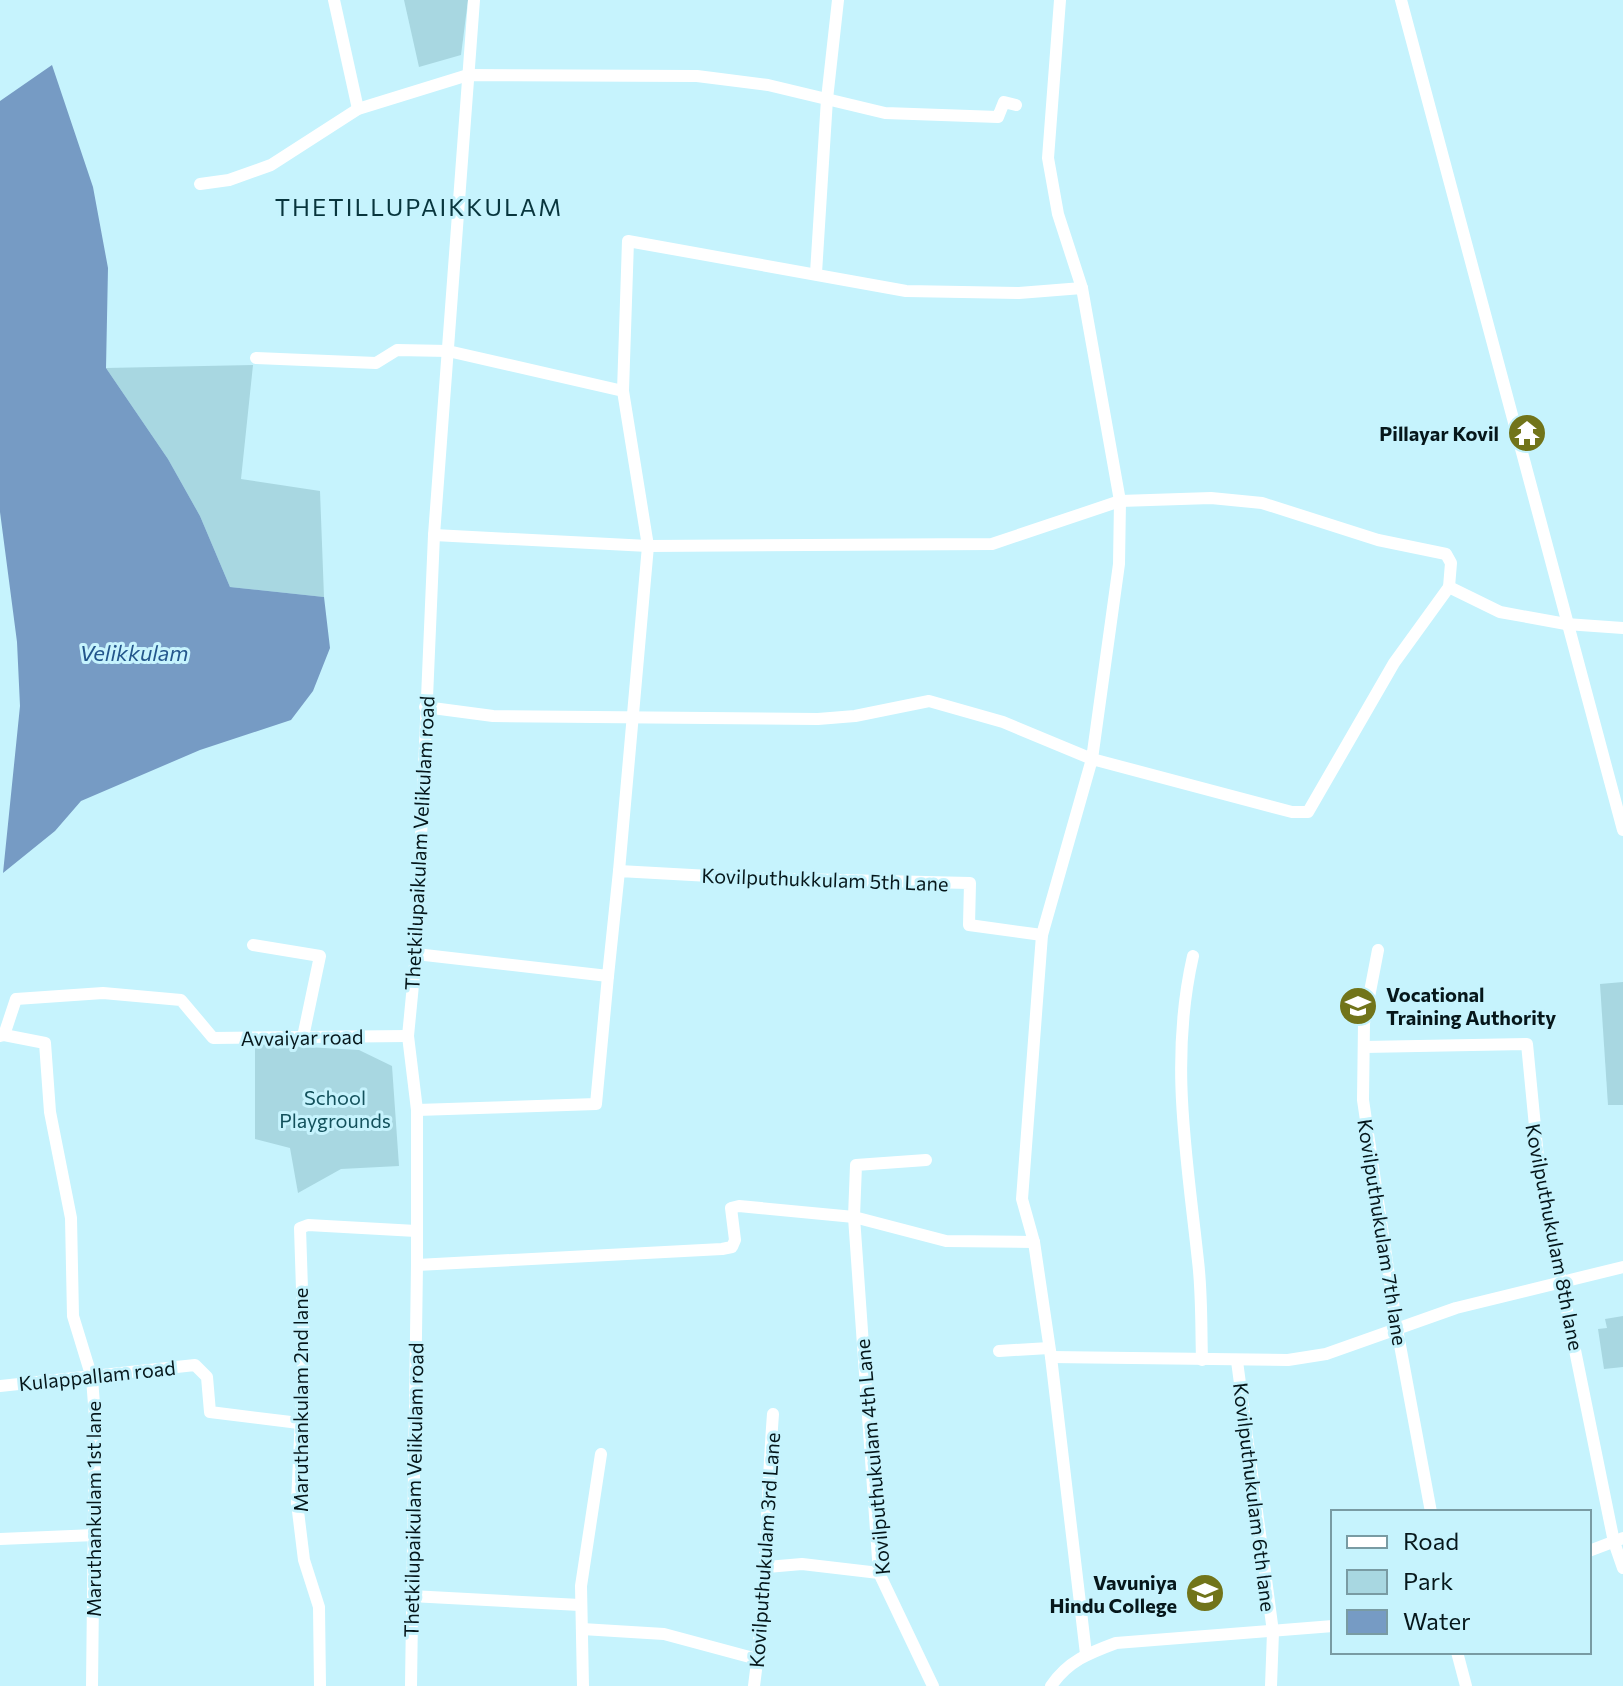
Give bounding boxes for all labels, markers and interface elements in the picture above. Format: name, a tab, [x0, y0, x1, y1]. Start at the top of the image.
district label: THETILLUPAIKKULAM	[275, 192, 563, 221]
temple icon: Pillayar Kovil	[1506, 412, 1548, 454]
place label: Pillayar Kovil	[1379, 421, 1499, 445]
water label: Velikkulam	[79, 639, 189, 666]
street label: Thetkilupaikulam Velikulam road	[399, 695, 439, 991]
street label: Kovilputhukkulam 5th Lane	[701, 863, 949, 895]
place label: Vocational Training Authority	[1386, 982, 1556, 1029]
school or university icon: Vocational Training Authority	[1337, 985, 1379, 1027]
street label: Avvaiyar road	[240, 1024, 364, 1050]
park label: School Playgrounds	[279, 1085, 391, 1132]
street label: Kovilputhukulam 7th lane	[1353, 1117, 1413, 1347]
street label: Kovilputhukulam 8th lane	[1521, 1122, 1589, 1352]
street label: Maruthankulam 2nd lane	[288, 1288, 312, 1512]
street label: Kovilputhukulam 4th Lane	[850, 1338, 894, 1576]
street label: Thetkilupaikulam Velikulam road	[398, 1342, 428, 1638]
street label: Kulappallam road	[17, 1355, 177, 1395]
street label: Kovilputhukulam 6th lane	[1229, 1381, 1281, 1613]
street label: Maruthankulam 1st lane	[81, 1401, 105, 1617]
street label: Kovilputhukulam 3rd Lane	[744, 1432, 784, 1668]
legend	[1331, 1510, 1591, 1654]
text: Road	[1403, 1526, 1459, 1555]
text: Park	[1403, 1566, 1453, 1595]
place label: Vavuniya Hindu College	[1050, 1570, 1177, 1617]
school or university icon: Vavuniya Hindu College	[1184, 1572, 1226, 1614]
text: Water	[1403, 1606, 1471, 1635]

